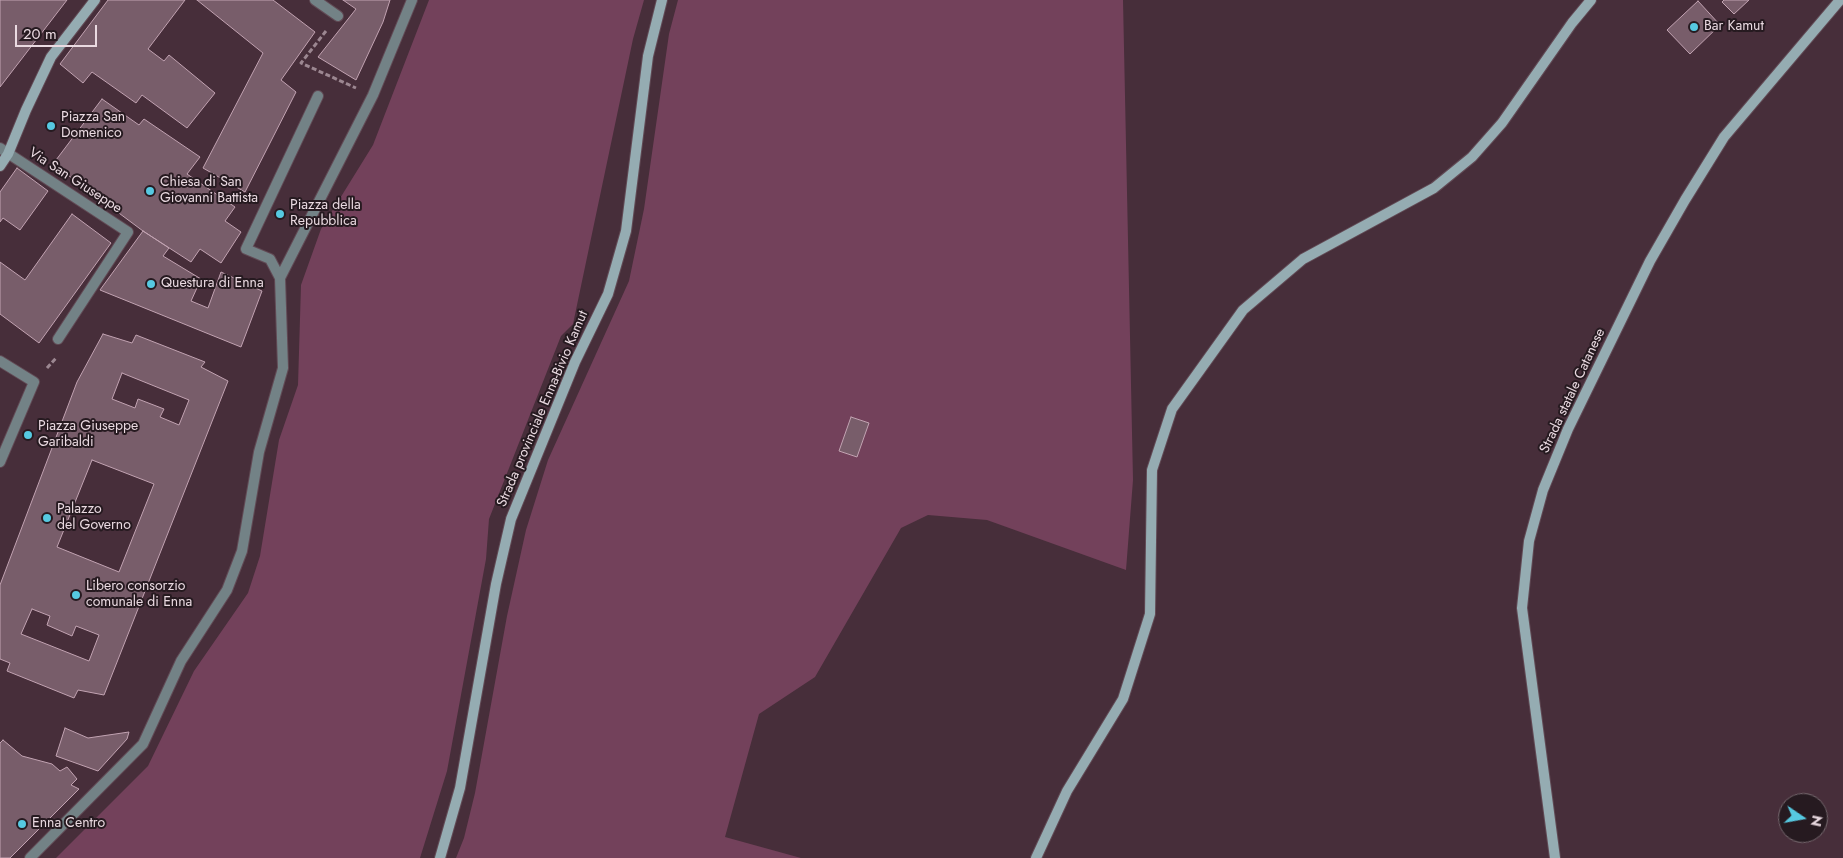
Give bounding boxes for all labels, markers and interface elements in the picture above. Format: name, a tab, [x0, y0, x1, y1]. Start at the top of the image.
scale bar	[18, 15, 100, 47]
place label: Bar Kamut	[1704, 19, 1764, 35]
marker: Bar Kamut	[1688, 21, 1700, 33]
text: 20 m	[23, 23, 57, 45]
place label: Piazza San Domenico	[61, 110, 125, 142]
marker: Piazza San Domenico	[45, 120, 57, 132]
street label: Via San Giuseppe	[25, 145, 125, 217]
place label: Chiesa di San Giovanni Battista	[160, 175, 258, 208]
marker: Chiesa di San Giovanni Battista	[144, 185, 156, 197]
place label: Piazza della Repubblica	[290, 198, 361, 230]
marker: Piazza della Repubblica	[274, 208, 286, 220]
place label: Questura di Enna	[161, 276, 264, 292]
marker: Questura di Enna	[145, 278, 157, 290]
street label: Strada provinciale Enna-Bivio Kamut	[494, 308, 592, 510]
street label: Strada statale Catanese	[1537, 326, 1609, 456]
place label: Piazza Giuseppe Garibaldi	[38, 419, 138, 452]
marker: Piazza Giuseppe Garibaldi	[22, 429, 34, 441]
place label: Palazzo del Governo	[57, 502, 131, 534]
marker: Palazzo del Governo	[41, 512, 53, 524]
place label: Libero consorzio comunale di Enna	[86, 579, 192, 612]
marker: Libero consorzio comunale di Enna	[70, 589, 82, 601]
north arrow	[1778, 793, 1828, 843]
text: N	[1806, 813, 1828, 828]
place label: Enna Centro	[32, 816, 105, 832]
marker: Enna Centro	[16, 818, 28, 830]

